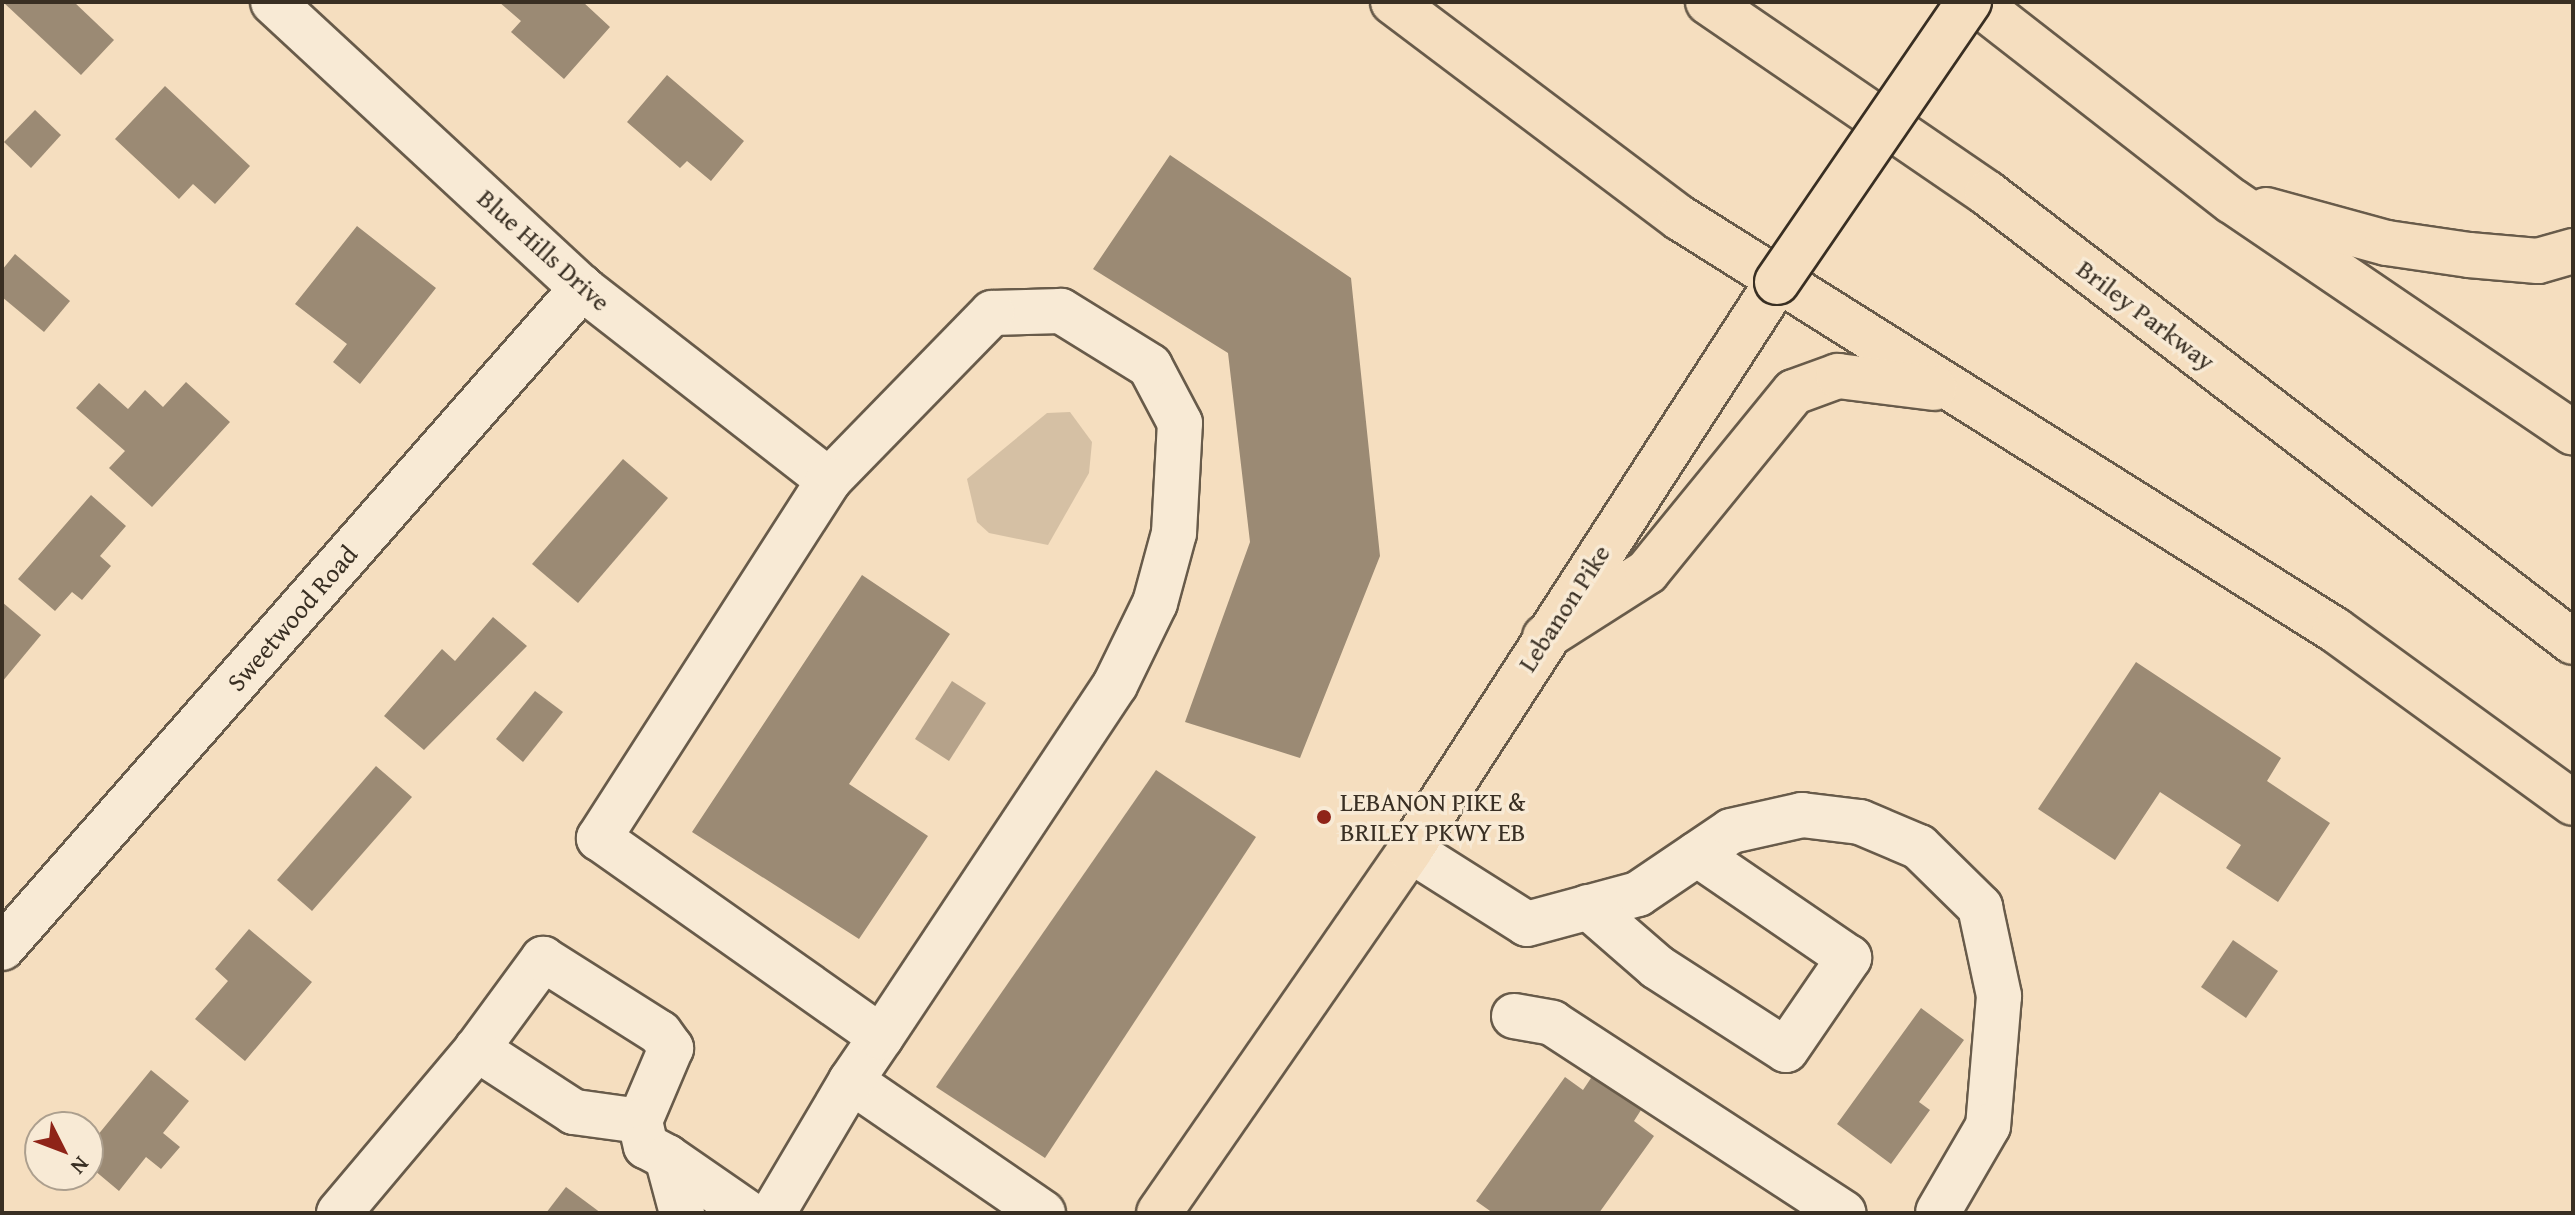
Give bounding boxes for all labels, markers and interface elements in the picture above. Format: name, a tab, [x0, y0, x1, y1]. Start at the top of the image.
street label: Blue Hills Drive	[471, 182, 617, 318]
street label: Briley Parkway	[2071, 253, 2221, 377]
street label: Sweetwood Road	[220, 539, 364, 697]
street label: Lebanon Pike	[1511, 539, 1617, 677]
place label: LEBANON PIKE & BRILEY PKWY EB	[1340, 786, 1526, 848]
marker: LEBANON PIKE & BRILEY PKWY EB	[1315, 808, 1333, 826]
north arrow	[24, 1111, 104, 1191]
text: N	[64, 1150, 97, 1182]

